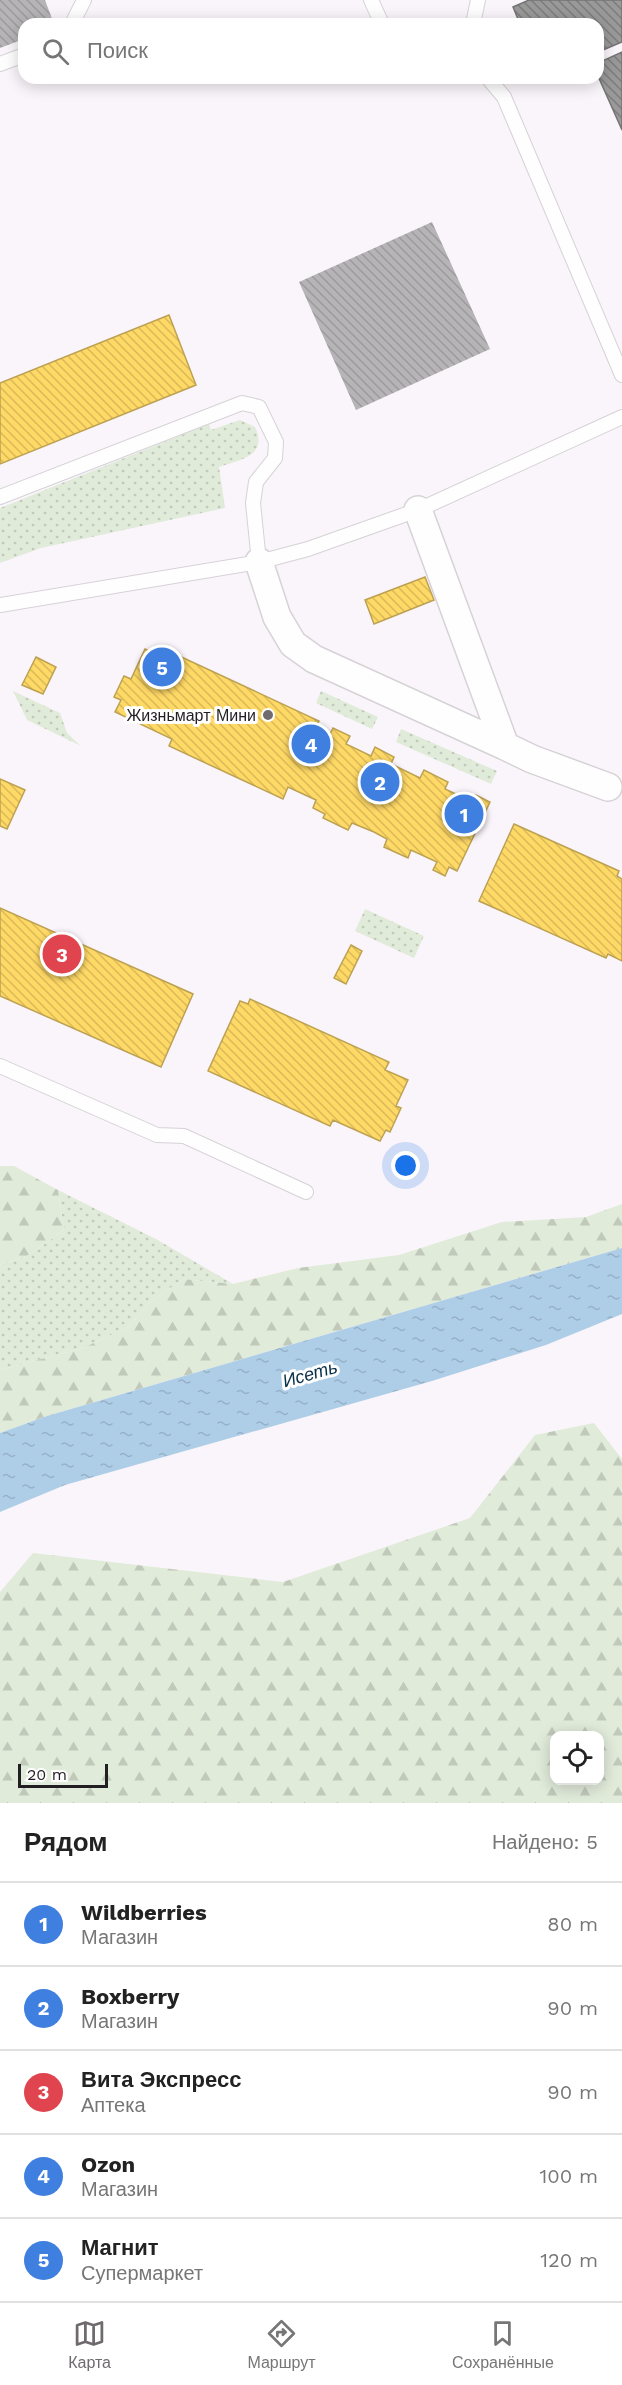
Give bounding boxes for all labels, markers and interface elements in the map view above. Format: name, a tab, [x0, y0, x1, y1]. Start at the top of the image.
search box	[18, 18, 604, 84]
icon: search	[39, 35, 72, 68]
text: Поиск	[87, 38, 148, 63]
pin: 5	[142, 644, 182, 690]
place label: Жизньмарт Мини	[127, 706, 256, 725]
marker: Жизньмарт Мини	[261, 708, 275, 722]
pin: 4	[292, 722, 330, 766]
pin: 2	[360, 760, 400, 804]
pin: 1	[444, 792, 484, 836]
pin: 3	[42, 932, 82, 976]
your location	[391, 1151, 420, 1180]
water label: Исеть	[280, 1356, 340, 1391]
map controls	[550, 1731, 604, 1785]
button: locate	[550, 1731, 604, 1785]
scale bar	[18, 1761, 108, 1788]
text: 20 m	[27, 1765, 67, 1784]
text: Рядом	[24, 1827, 107, 1857]
text: Найдено: 5	[492, 1830, 598, 1854]
text: Wildberries	[81, 1900, 207, 1925]
text: 1	[39, 1912, 48, 1936]
text: 80 m	[547, 1912, 598, 1936]
text: Магазин	[81, 1925, 158, 1949]
text: Boxberry	[81, 1984, 179, 2009]
text: 2	[38, 1996, 49, 2020]
text: 90 m	[547, 1996, 598, 2020]
text: Магазин	[81, 2009, 158, 2033]
text: Вита Экспресс	[81, 2067, 241, 2092]
text: 3	[38, 2080, 49, 2104]
text: 90 m	[547, 2080, 598, 2104]
text: Аптека	[81, 2093, 146, 2117]
text: Ozon	[81, 2152, 135, 2177]
text: 4	[37, 2164, 50, 2188]
text: 100 m	[539, 2164, 598, 2188]
text: Магазин	[81, 2177, 158, 2201]
text: Магнит	[81, 2235, 159, 2260]
text: 5	[38, 2248, 49, 2272]
text: 120 m	[540, 2248, 598, 2272]
text: Супермаркет	[81, 2261, 203, 2285]
tab: Карта	[68, 2317, 111, 2372]
tab: Маршрут	[247, 2317, 316, 2372]
tab: Сохранённые	[452, 2317, 554, 2372]

